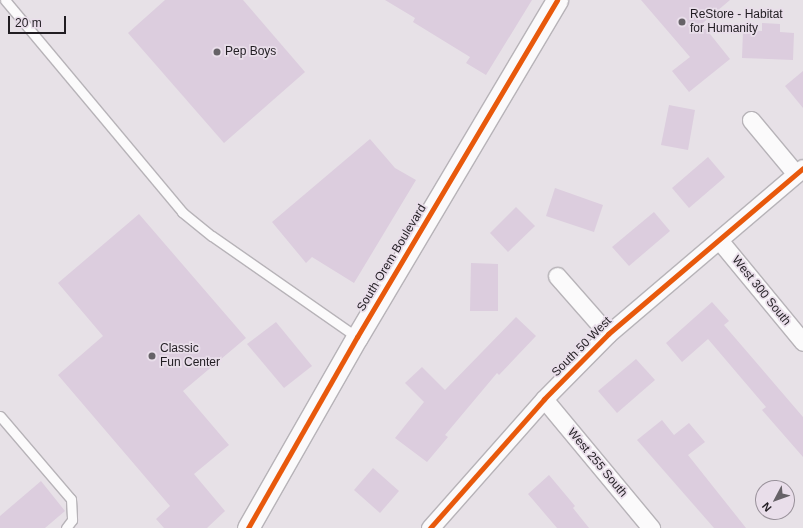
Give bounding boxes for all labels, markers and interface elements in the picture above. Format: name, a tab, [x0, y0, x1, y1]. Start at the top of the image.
scale bar	[10, 8, 68, 34]
place label: ReStore - Habitat for Humanity	[690, 8, 783, 36]
text: 20 m	[15, 16, 42, 30]
marker: ReStore - Habitat for Humanity	[677, 17, 687, 27]
place label: Pep Boys	[225, 45, 276, 59]
marker: Pep Boys	[212, 47, 222, 57]
street label: South Orem Boulevard	[354, 202, 430, 314]
street label: West 300 South	[729, 253, 793, 329]
street label: South 50 West	[549, 314, 615, 380]
place label: Classic Fun Center	[160, 342, 220, 370]
marker: Classic Fun Center	[147, 351, 157, 361]
street label: West 255 South	[564, 426, 630, 500]
north arrow	[755, 480, 795, 520]
text: N	[760, 500, 774, 514]

